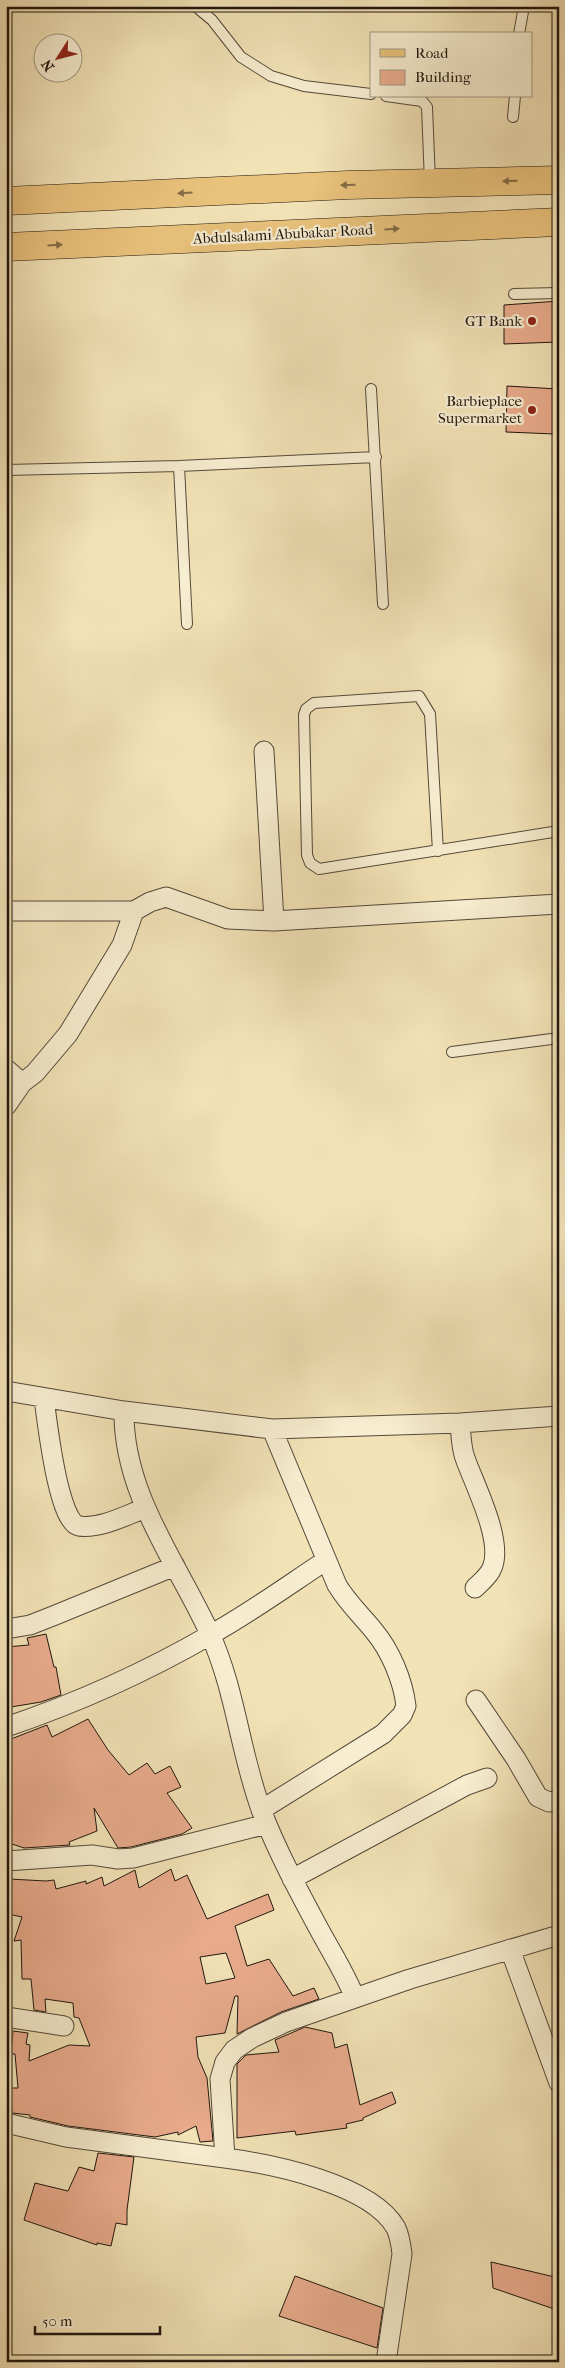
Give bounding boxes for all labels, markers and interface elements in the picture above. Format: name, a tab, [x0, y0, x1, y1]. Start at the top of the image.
north arrow	[32, 32, 82, 82]
legend	[370, 32, 532, 98]
text: Road	[415, 44, 449, 62]
text: N	[38, 56, 58, 75]
text: Building	[415, 68, 472, 86]
one-way arrow	[502, 177, 518, 185]
one-way arrow	[339, 182, 355, 190]
one-way arrow	[177, 189, 193, 197]
street label: Abdulsalami Abubakar Road	[191, 220, 374, 248]
one-way arrow	[384, 225, 400, 233]
one-way arrow	[47, 240, 63, 248]
place label: GT Bank	[465, 312, 522, 330]
marker: GT Bank	[526, 315, 538, 327]
place label: Barbieplace Supermarket	[438, 392, 523, 427]
marker: Barbieplace Supermarket	[526, 404, 538, 416]
scale bar	[35, 2303, 160, 2335]
text: 50 m	[42, 2312, 73, 2330]

